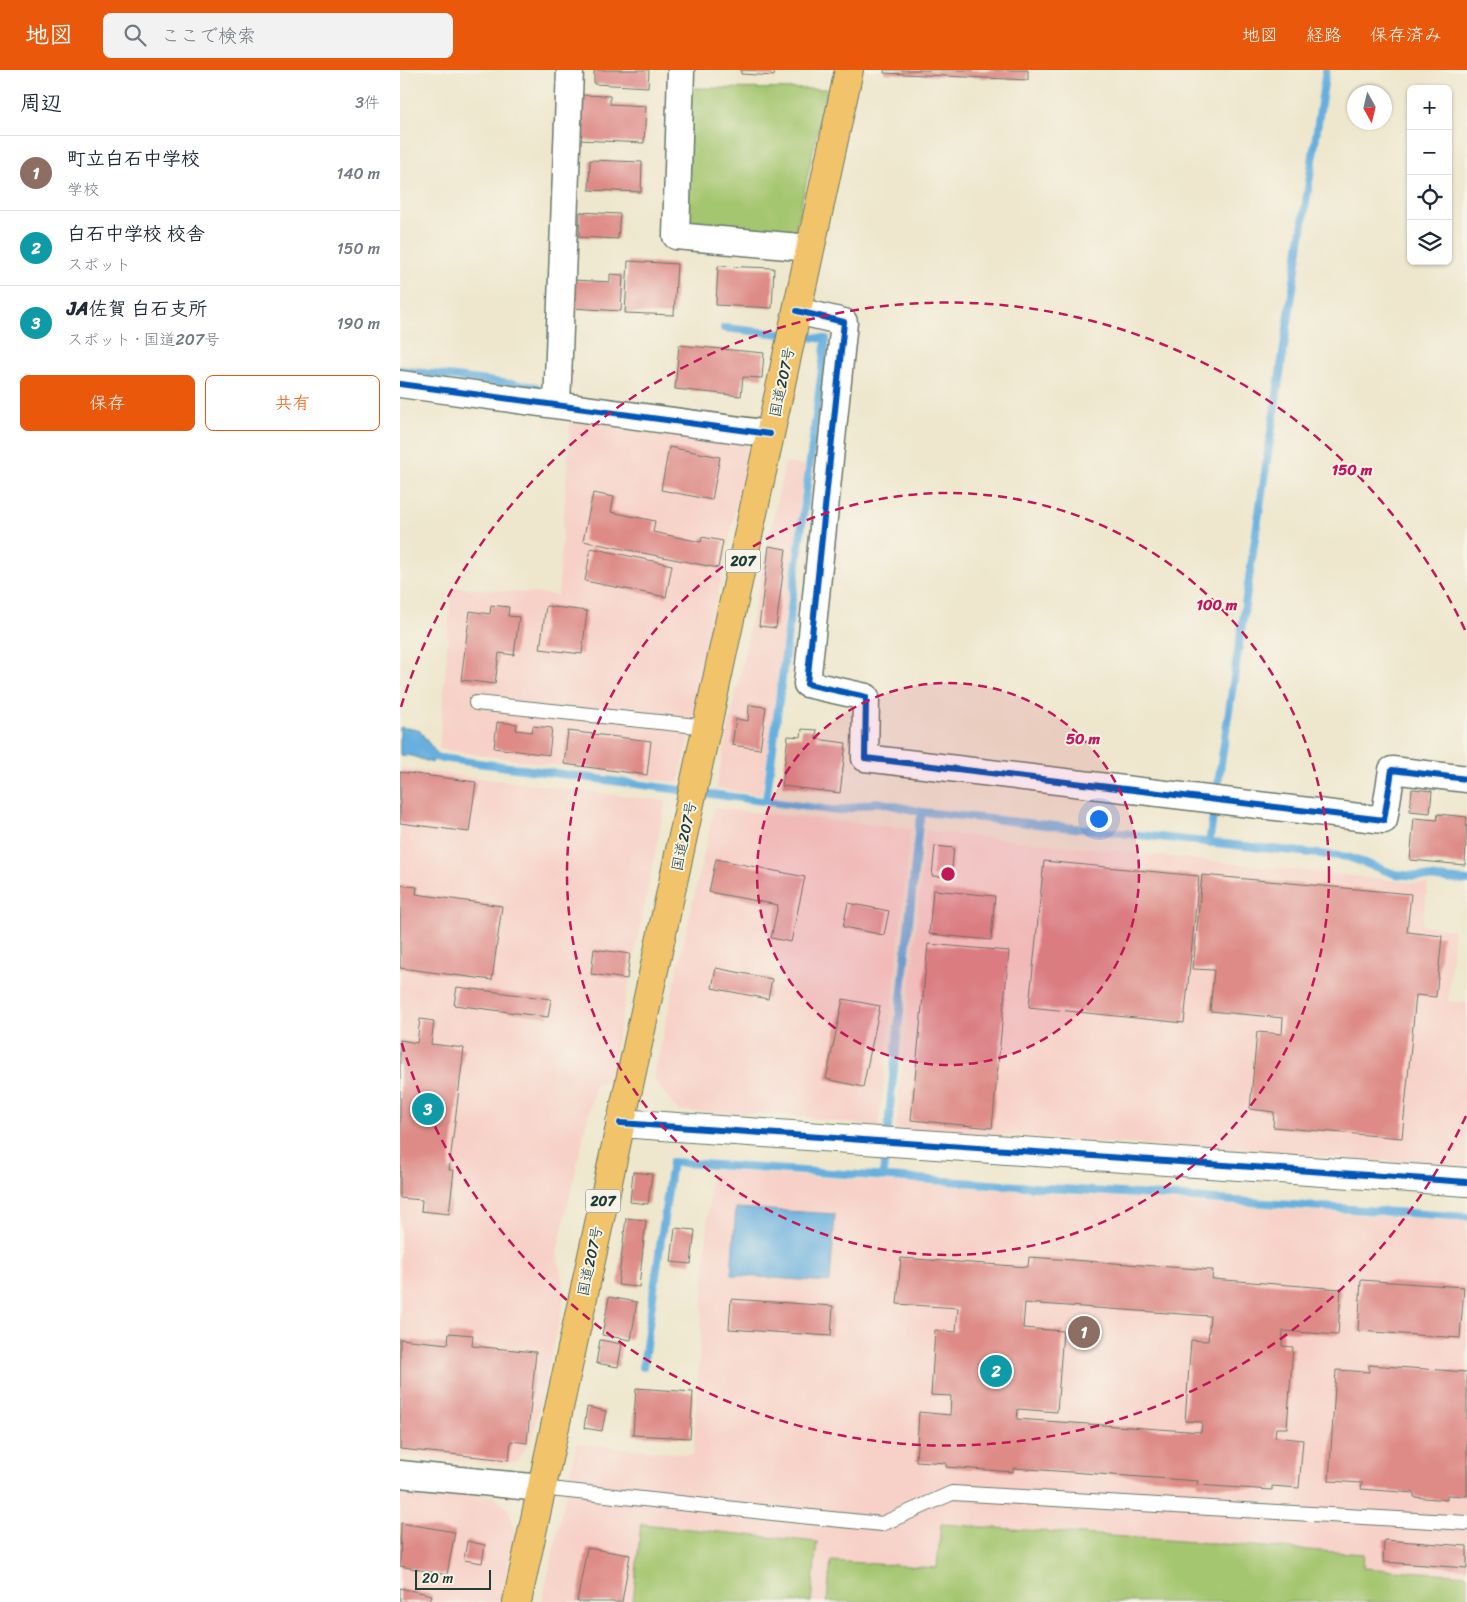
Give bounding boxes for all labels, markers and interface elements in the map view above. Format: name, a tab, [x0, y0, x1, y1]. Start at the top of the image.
search box	[103, 13, 453, 58]
text: 地図	[25, 14, 73, 56]
text: ここで検索	[161, 19, 256, 52]
text: 地図	[1242, 19, 1278, 51]
text: 経路	[1306, 19, 1342, 51]
text: 保存済み	[1370, 19, 1442, 51]
icon: search	[121, 21, 149, 49]
text: 周辺	[20, 84, 62, 122]
north arrow	[1347, 85, 1392, 130]
map controls	[1407, 85, 1452, 265]
button: +	[1407, 85, 1452, 130]
text: 3件	[355, 88, 380, 117]
button: −	[1407, 130, 1452, 175]
text: 町立白石中学校	[67, 142, 200, 175]
text: 1	[33, 159, 39, 188]
text: 140 m	[337, 159, 380, 188]
text: 学校	[67, 175, 99, 204]
button: locate	[1407, 175, 1452, 220]
text: 白石中学校 校舎	[67, 217, 205, 250]
button: layers	[1407, 220, 1452, 265]
text: 2	[31, 234, 41, 263]
text: 150 m	[337, 234, 380, 263]
text: スポット	[67, 250, 131, 279]
text: JA佐賀 白石支所	[67, 292, 207, 325]
text: 3	[32, 309, 40, 338]
text: 190 m	[337, 309, 380, 338]
text: スポット · 国道207号	[67, 325, 220, 354]
street label: 国道207号	[762, 344, 802, 420]
button: 保存	[20, 375, 195, 431]
button: 共有	[205, 375, 380, 431]
text: 150 m	[1332, 457, 1373, 483]
road number: 207	[726, 550, 760, 572]
text: 100 m	[1197, 592, 1238, 618]
text: 50 m	[1066, 726, 1101, 752]
street label: 国道207号	[664, 798, 704, 874]
your location	[1086, 806, 1112, 832]
centre of rings	[939, 865, 957, 883]
pin: 3	[412, 1090, 444, 1128]
road number: 207	[586, 1190, 620, 1212]
street label: 国道207号	[570, 1223, 610, 1299]
pin: 1	[1068, 1313, 1100, 1351]
pin: 2	[980, 1352, 1012, 1390]
text: 20 m	[422, 1566, 453, 1591]
scale bar	[415, 1567, 491, 1590]

